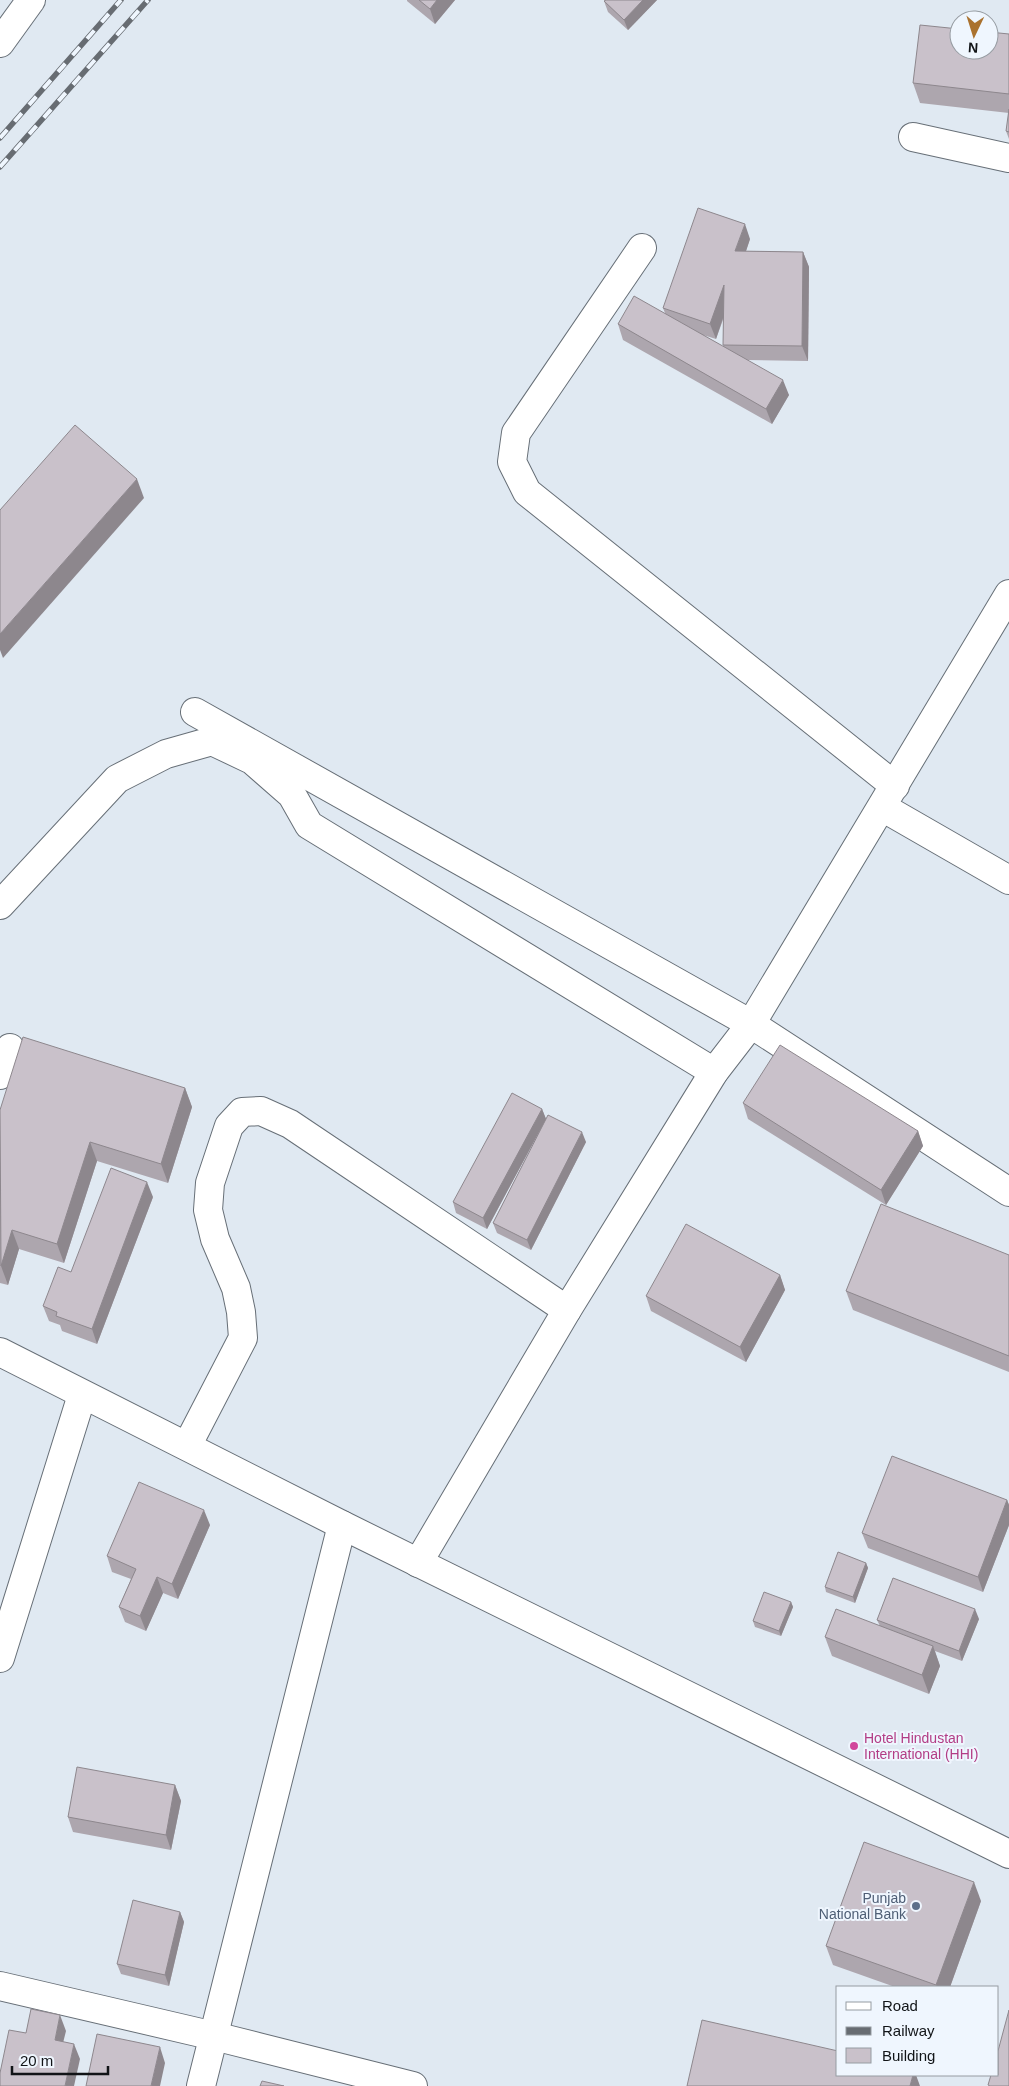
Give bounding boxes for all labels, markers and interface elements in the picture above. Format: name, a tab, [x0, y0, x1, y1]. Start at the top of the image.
north arrow	[949, 10, 999, 60]
text: N	[967, 40, 979, 56]
place label: Hotel Hindustan International (HHI)	[864, 1730, 978, 1762]
marker: Hotel Hindustan International (HHI)	[848, 1740, 860, 1752]
place label: Punjab National Bank	[819, 1890, 907, 1922]
marker: Punjab National Bank	[910, 1900, 922, 1912]
legend	[836, 1986, 999, 2076]
text: Road	[882, 1997, 918, 2014]
text: Railway	[882, 2022, 935, 2039]
scale bar	[12, 2044, 109, 2076]
text: Building	[882, 2047, 935, 2064]
text: 20 m	[20, 2052, 53, 2069]

